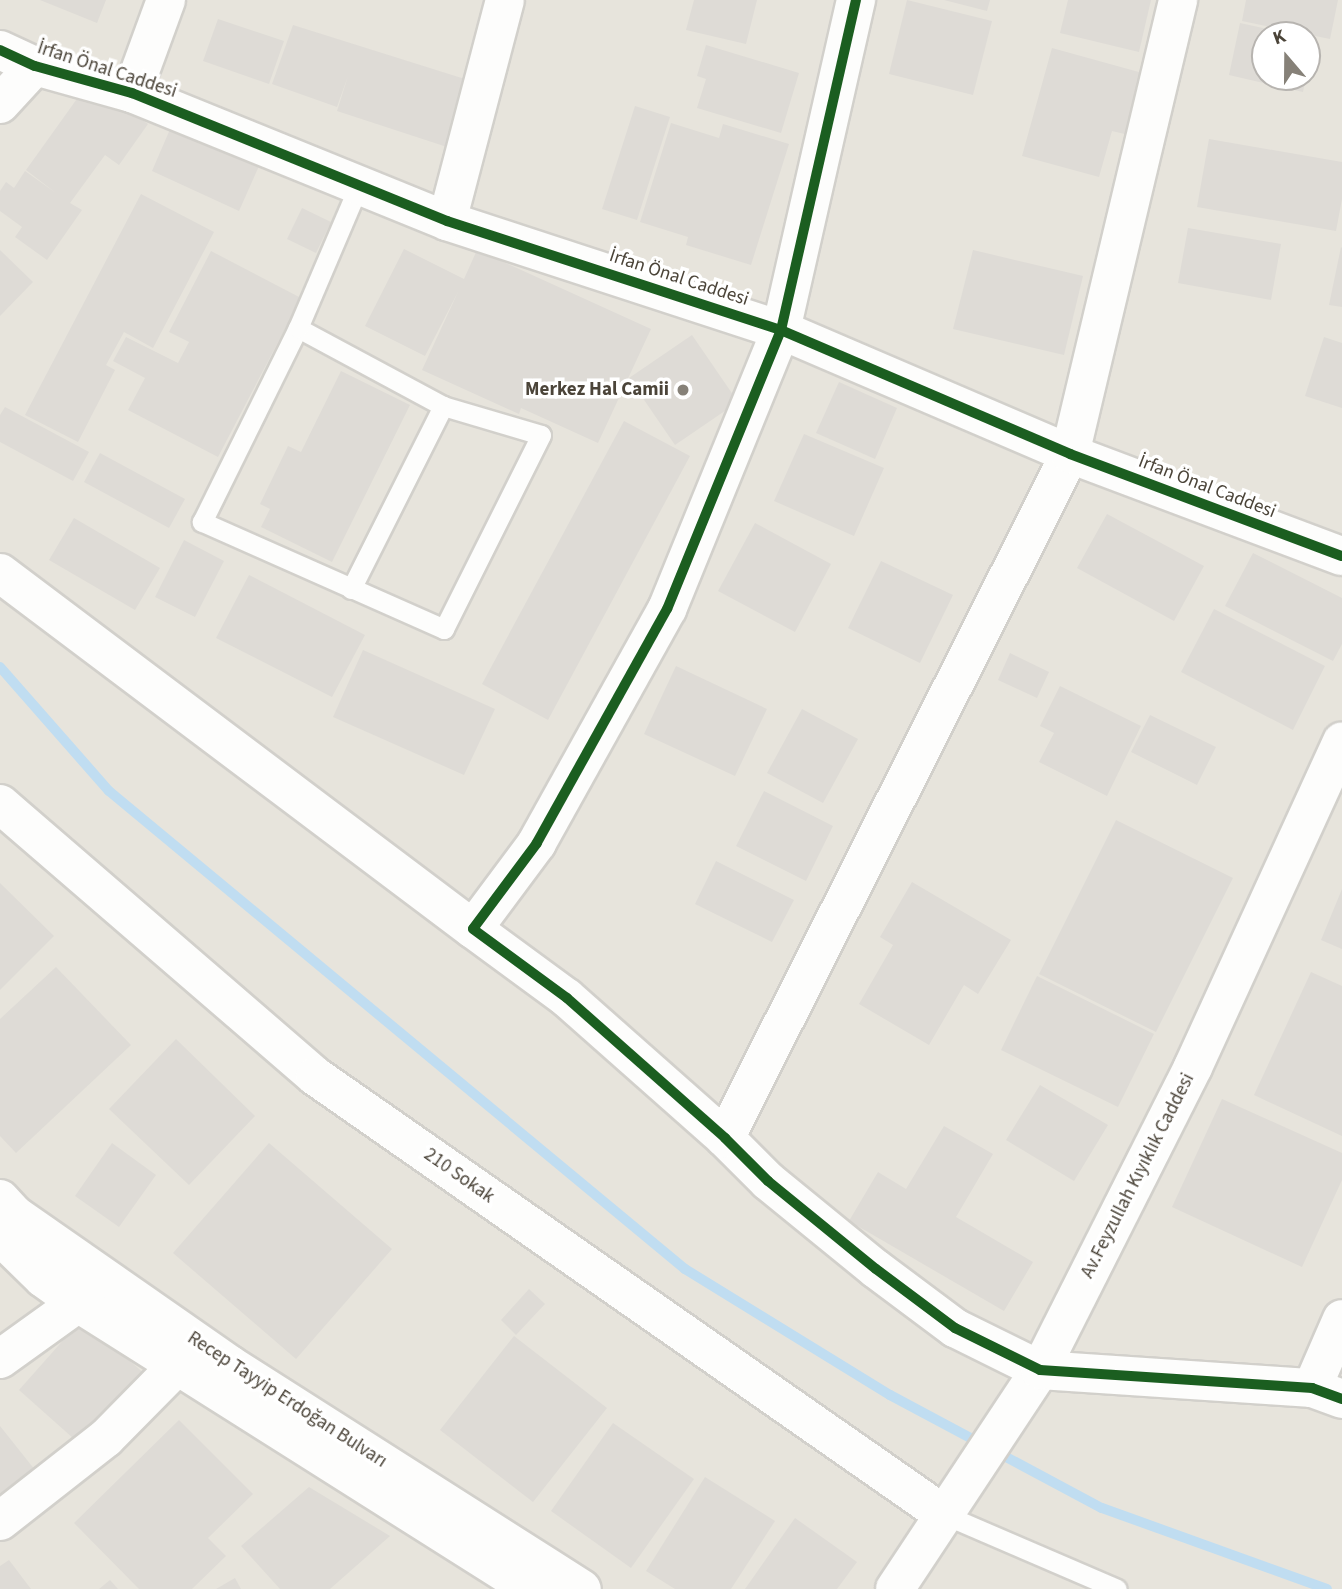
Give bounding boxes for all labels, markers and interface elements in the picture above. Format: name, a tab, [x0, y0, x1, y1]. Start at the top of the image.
north arrow	[1251, 21, 1321, 91]
text: K	[1269, 23, 1289, 52]
street label: İrfan Önal Caddesi	[34, 37, 180, 103]
street label: İrfan Önal Caddesi	[606, 245, 752, 311]
place label: Merkez Hal Camii	[525, 379, 669, 401]
marker: Merkez Hal Camii	[675, 382, 691, 398]
street label: İrfan Önal Caddesi	[1135, 450, 1279, 524]
street label: Av.Feyzullah Kıyıklık Caddesi	[1076, 1070, 1200, 1282]
street label: 210 Sokak	[419, 1143, 499, 1209]
street label: Recep Tayyip Erdoğan Bulvarı	[183, 1327, 391, 1473]

